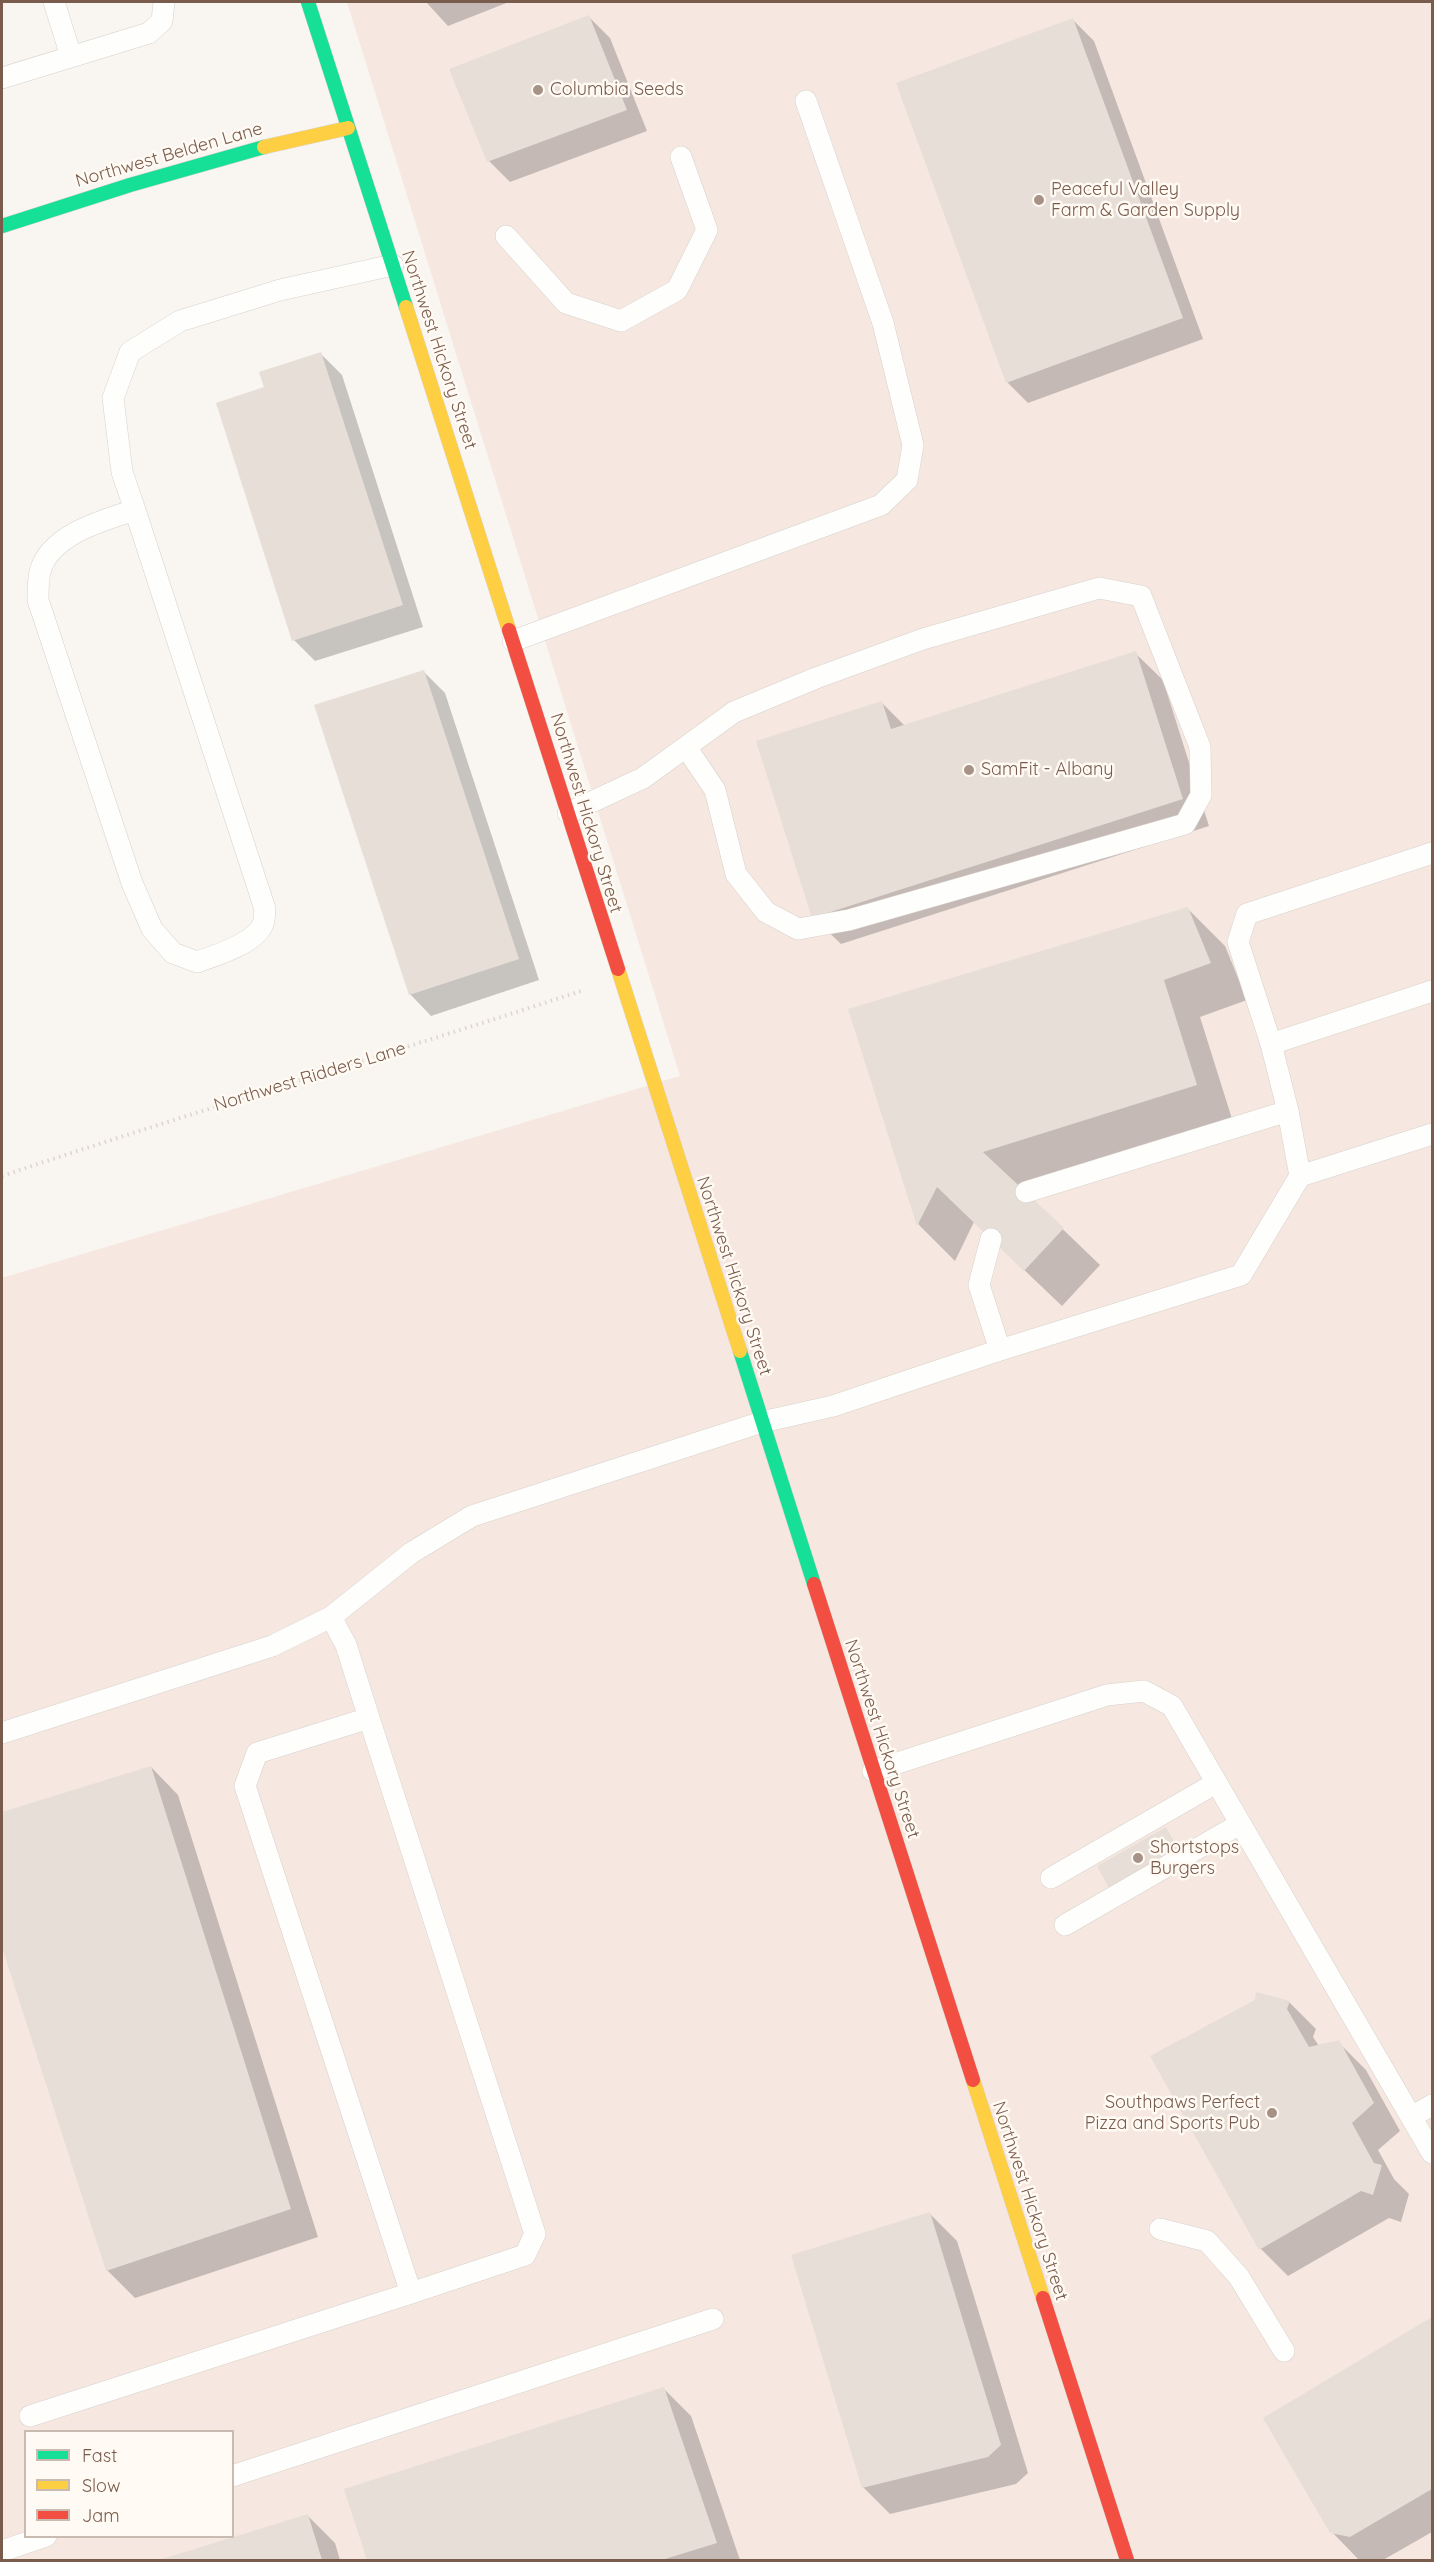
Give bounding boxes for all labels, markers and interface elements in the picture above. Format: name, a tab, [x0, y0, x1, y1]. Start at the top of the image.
place label: Columbia Seeds	[550, 79, 684, 101]
marker: Columbia Seeds	[531, 83, 545, 97]
street label: Northwest Belden Lane	[73, 118, 265, 192]
place label: Peaceful Valley Farm & Garden Supply	[1051, 179, 1240, 222]
marker: Peaceful Valley Farm & Garden Supply	[1032, 193, 1046, 207]
street label: Northwest Hickory Street	[397, 248, 481, 452]
street label: Northwest Hickory Street	[545, 710, 627, 916]
place label: SamFit - Albany	[981, 759, 1114, 781]
marker: SamFit - Albany	[962, 763, 976, 777]
street label: Northwest Ridders Lane	[211, 1037, 409, 1117]
street label: Northwest Hickory Street	[692, 1174, 776, 1378]
street label: Northwest Hickory Street	[840, 1637, 924, 1841]
place label: Shortstops Burgers	[1150, 1837, 1239, 1880]
marker: Shortstops Burgers	[1131, 1851, 1145, 1865]
place label: Southpaws Perfect Pizza and Sports Pub	[1085, 2092, 1260, 2134]
street label: Northwest Hickory Street	[988, 2099, 1072, 2303]
marker: Southpaws Perfect Pizza and Sports Pub	[1265, 2106, 1279, 2120]
legend	[24, 2430, 234, 2538]
text: Fast	[82, 2444, 117, 2467]
text: Slow	[82, 2474, 120, 2497]
text: Jam	[82, 2504, 120, 2527]

